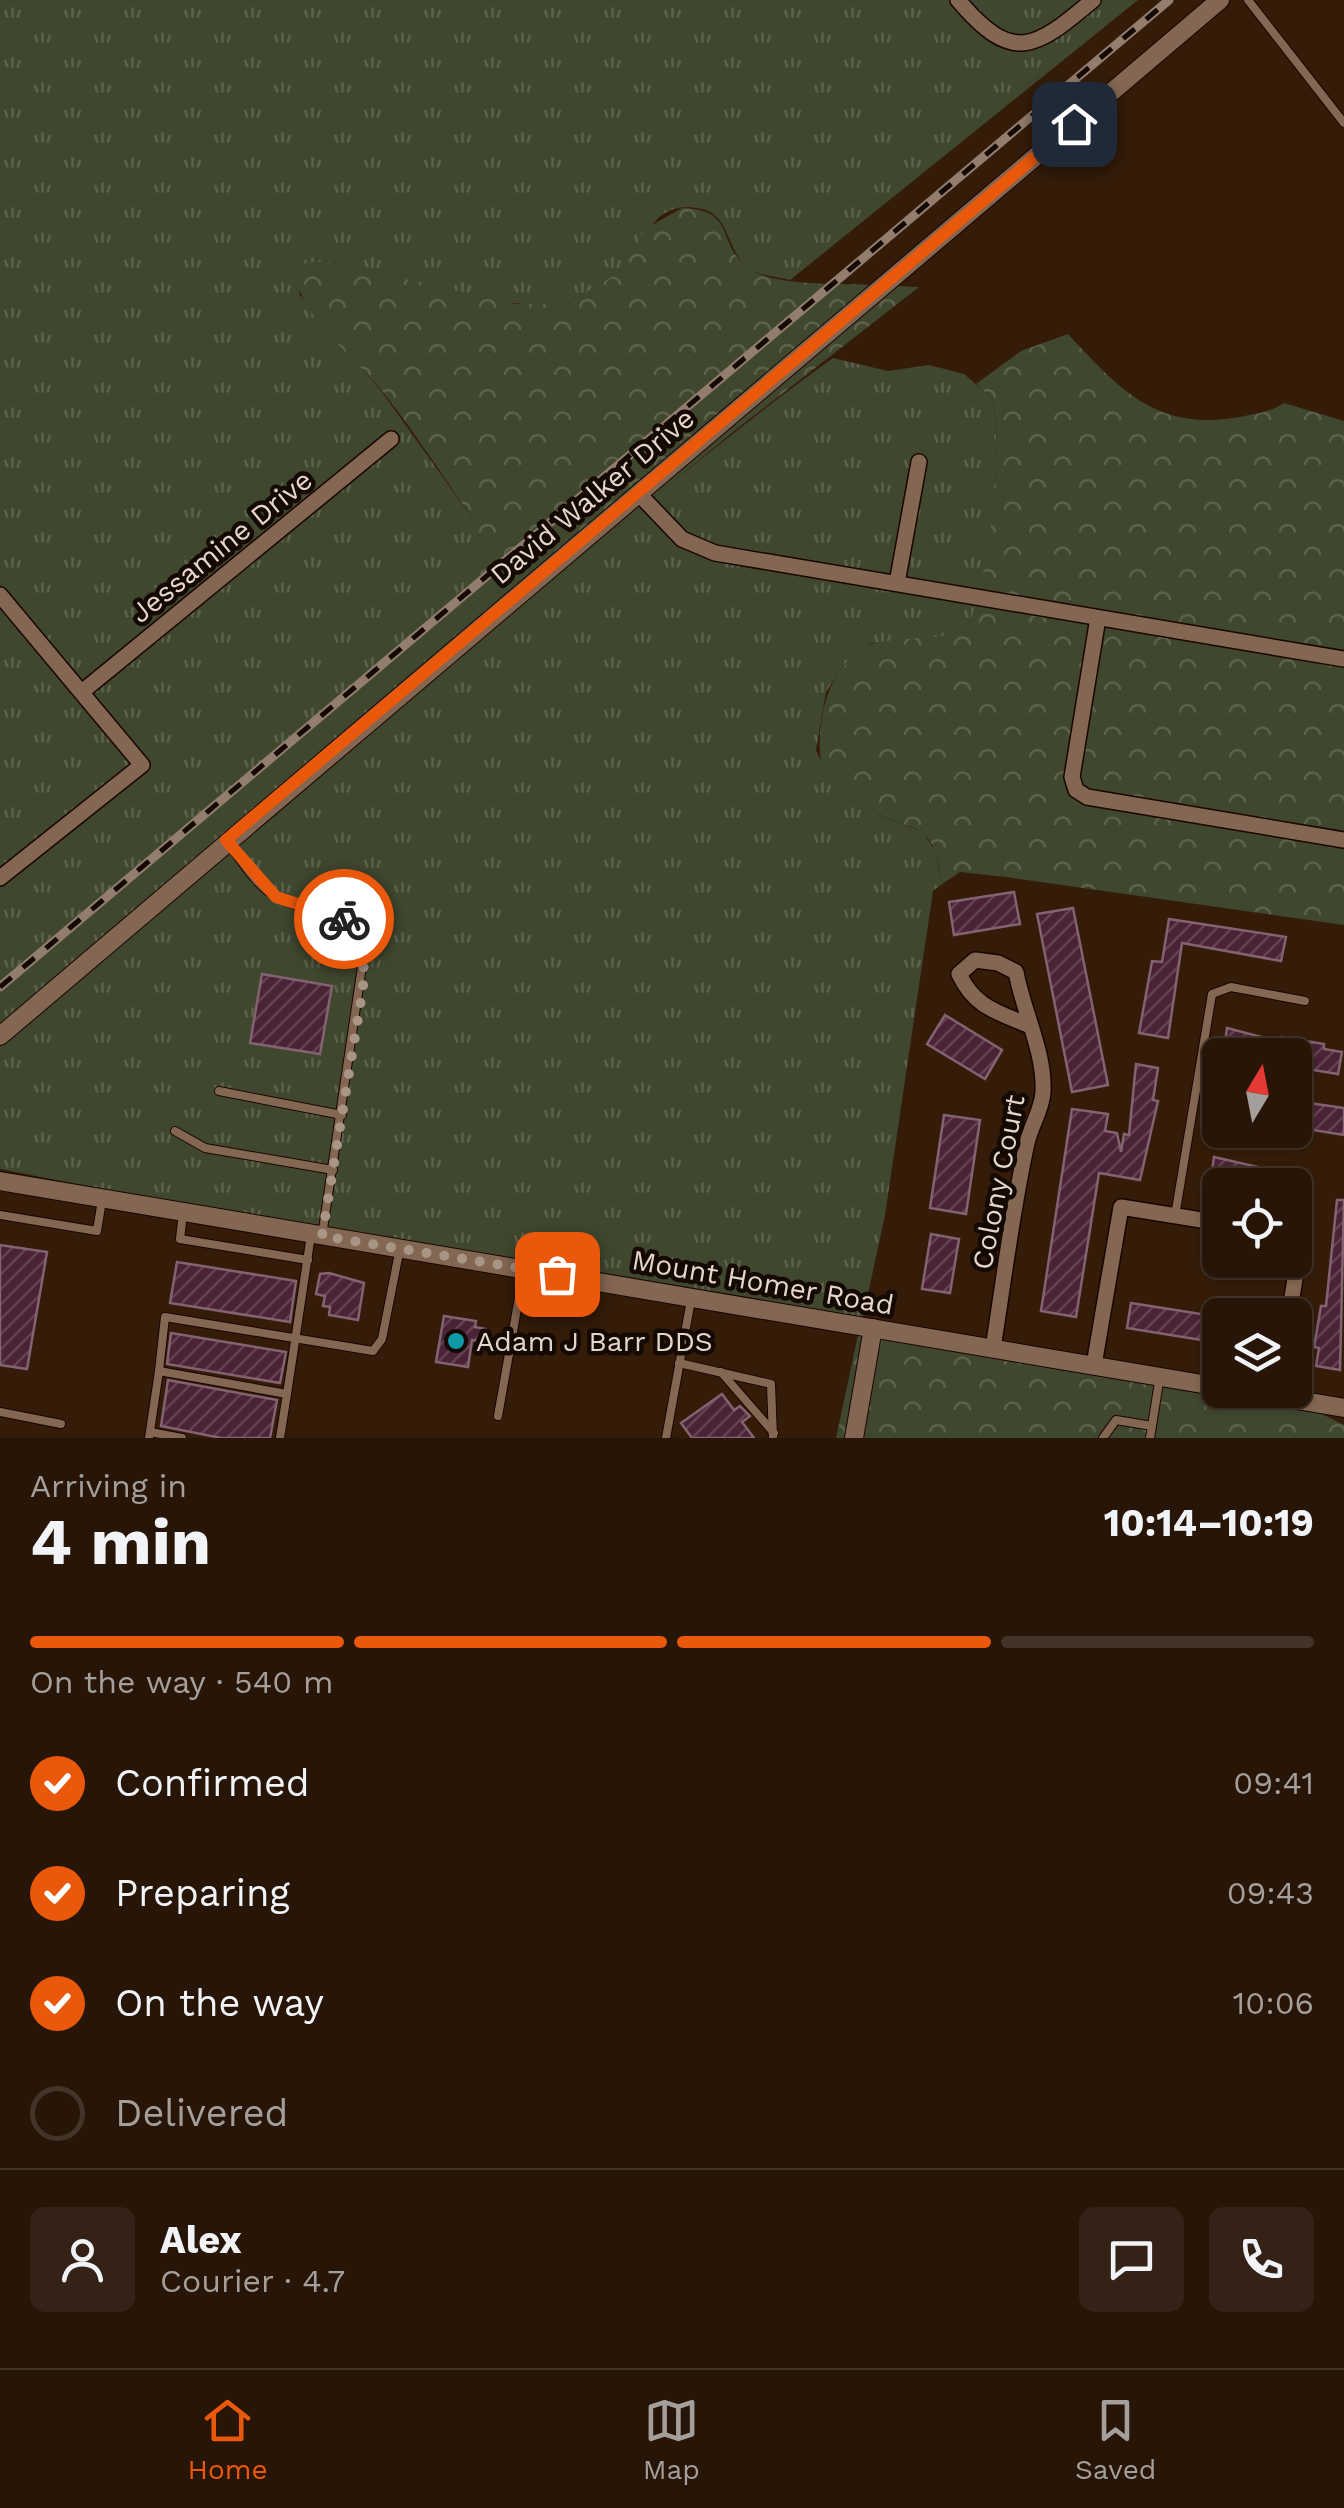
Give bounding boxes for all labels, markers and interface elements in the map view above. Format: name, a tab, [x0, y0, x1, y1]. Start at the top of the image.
pin	[1032, 82, 1117, 167]
icon: home	[1047, 97, 1102, 152]
street label: David Walker Drive	[484, 402, 701, 591]
street label: Jessamine Drive	[124, 463, 319, 630]
courier	[294, 869, 394, 969]
icon: bike	[317, 892, 372, 947]
north arrow	[1202, 1038, 1312, 1148]
map controls	[1202, 1038, 1312, 1408]
street label: Colony Court	[965, 1092, 1032, 1272]
button: locate	[1202, 1168, 1312, 1278]
pin	[515, 1232, 600, 1317]
street label: Mount Homer Road	[630, 1243, 896, 1322]
icon: bag	[530, 1247, 585, 1302]
button: layers	[1202, 1298, 1312, 1408]
place label: Adam J Barr DDS	[476, 1325, 713, 1358]
marker: Adam J Barr DDS	[445, 1330, 467, 1352]
text: Arriving in	[30, 1467, 187, 1505]
text: 10:14–10:19	[1104, 1501, 1314, 1545]
text: 4 min	[30, 1504, 211, 1580]
text: On the way · 540 m	[30, 1663, 334, 1701]
icon: check	[30, 1756, 85, 1811]
text: Confirmed	[115, 1761, 310, 1805]
text: 09:41	[1233, 1764, 1314, 1802]
icon: check	[30, 1866, 85, 1921]
text: Preparing	[115, 1871, 290, 1915]
text: 09:43	[1227, 1874, 1314, 1912]
icon: check	[30, 1976, 85, 2031]
text: On the way	[115, 1981, 324, 2025]
text: 10:06	[1233, 1984, 1314, 2022]
text: Delivered	[115, 2091, 288, 2135]
button: person	[30, 2207, 135, 2312]
button: chat	[1079, 2207, 1184, 2312]
button: phone	[1209, 2207, 1314, 2312]
text: Alex	[160, 2218, 242, 2262]
text: Courier · 4.7	[160, 2262, 345, 2300]
tab: Home	[188, 2393, 268, 2486]
tab: Map	[643, 2393, 700, 2486]
tab: Saved	[1075, 2393, 1156, 2486]

